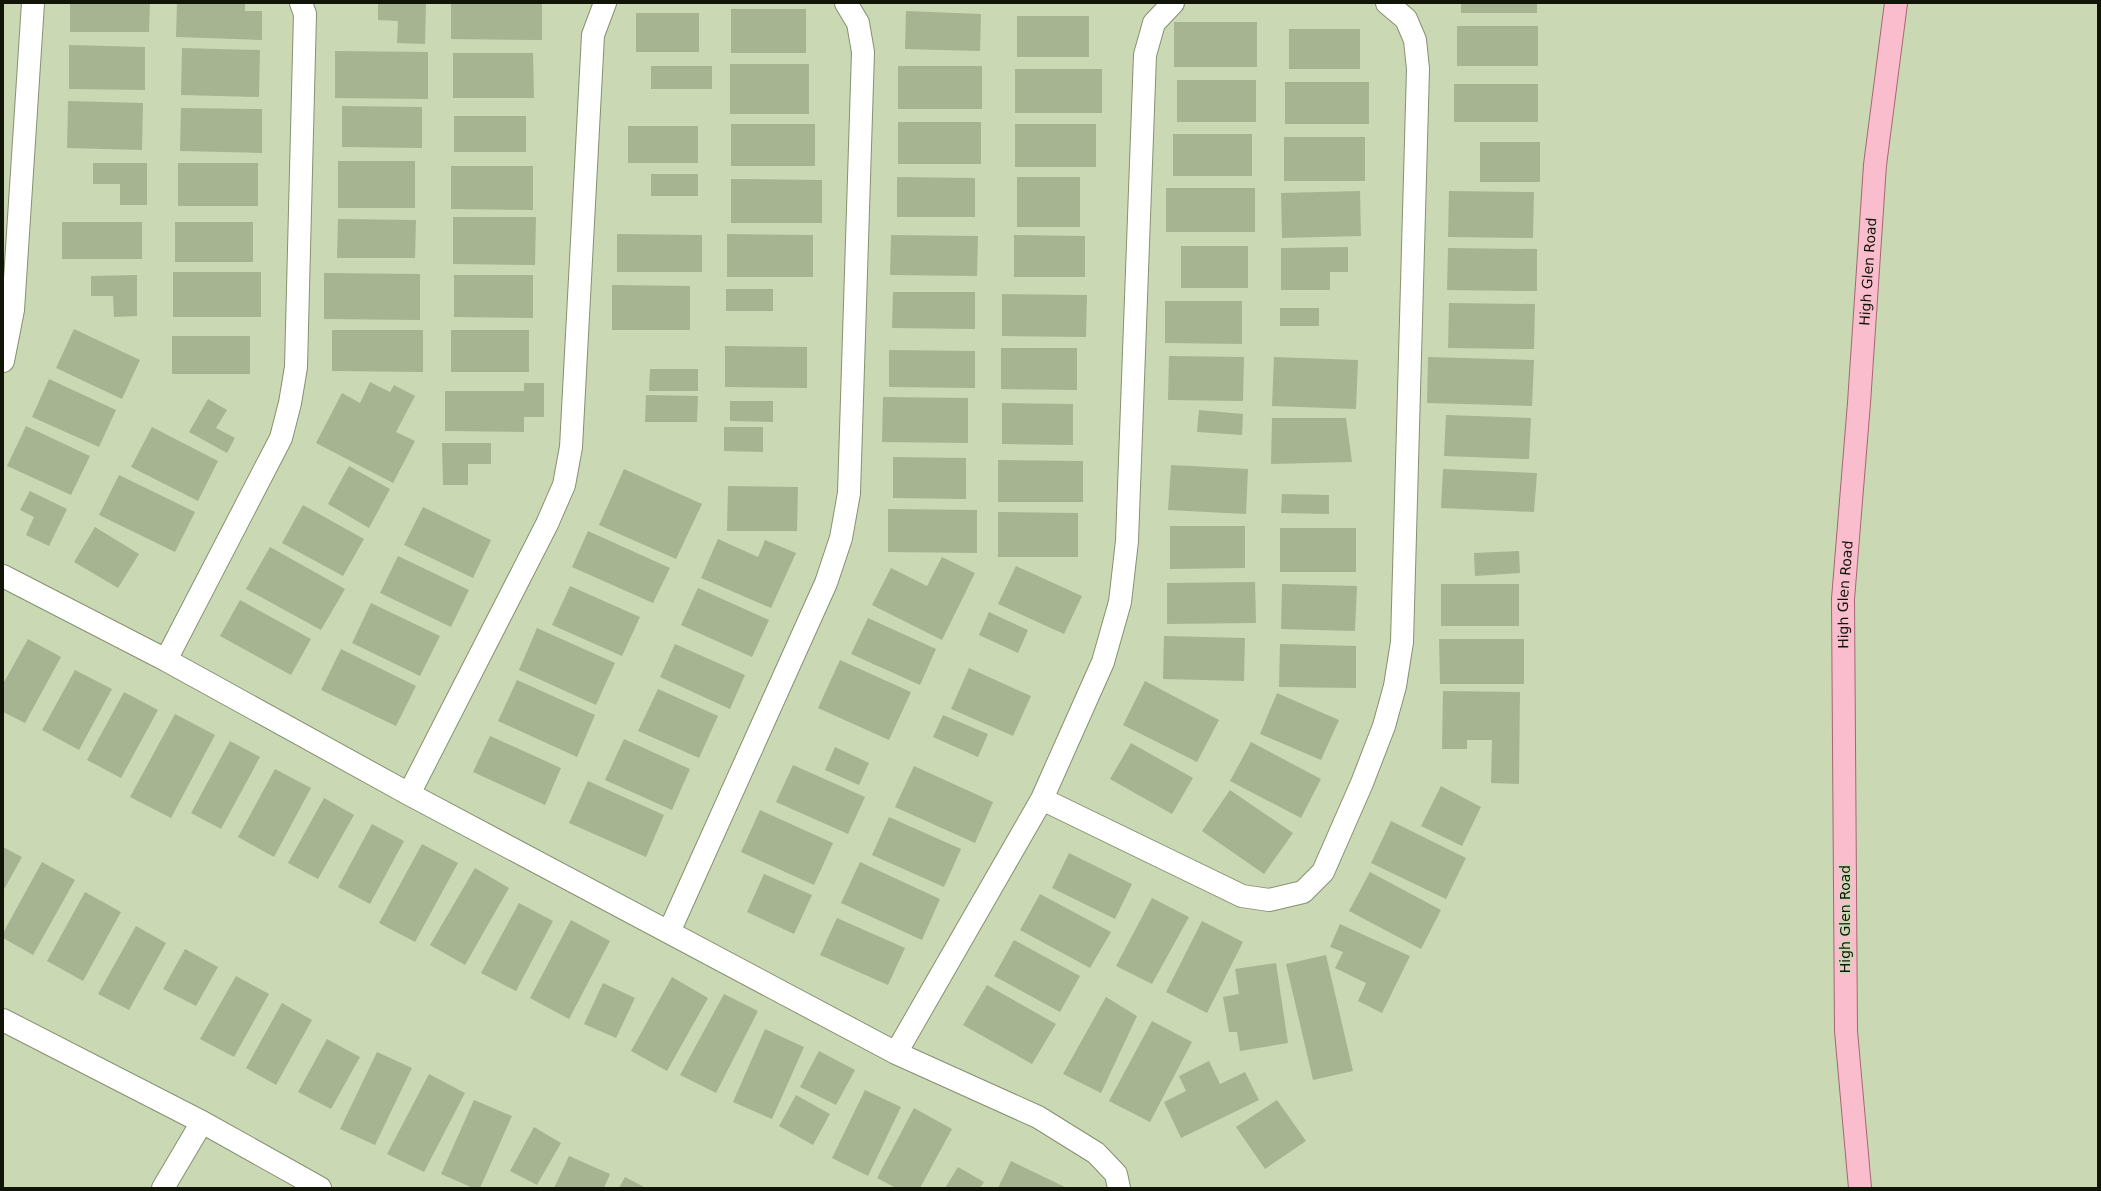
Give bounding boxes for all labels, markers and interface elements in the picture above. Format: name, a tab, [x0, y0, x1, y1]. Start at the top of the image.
street label: High Glen Road	[1856, 217, 1879, 326]
street label: High Glen Road	[1835, 540, 1856, 649]
street label: High Glen Road	[1837, 865, 1853, 973]

